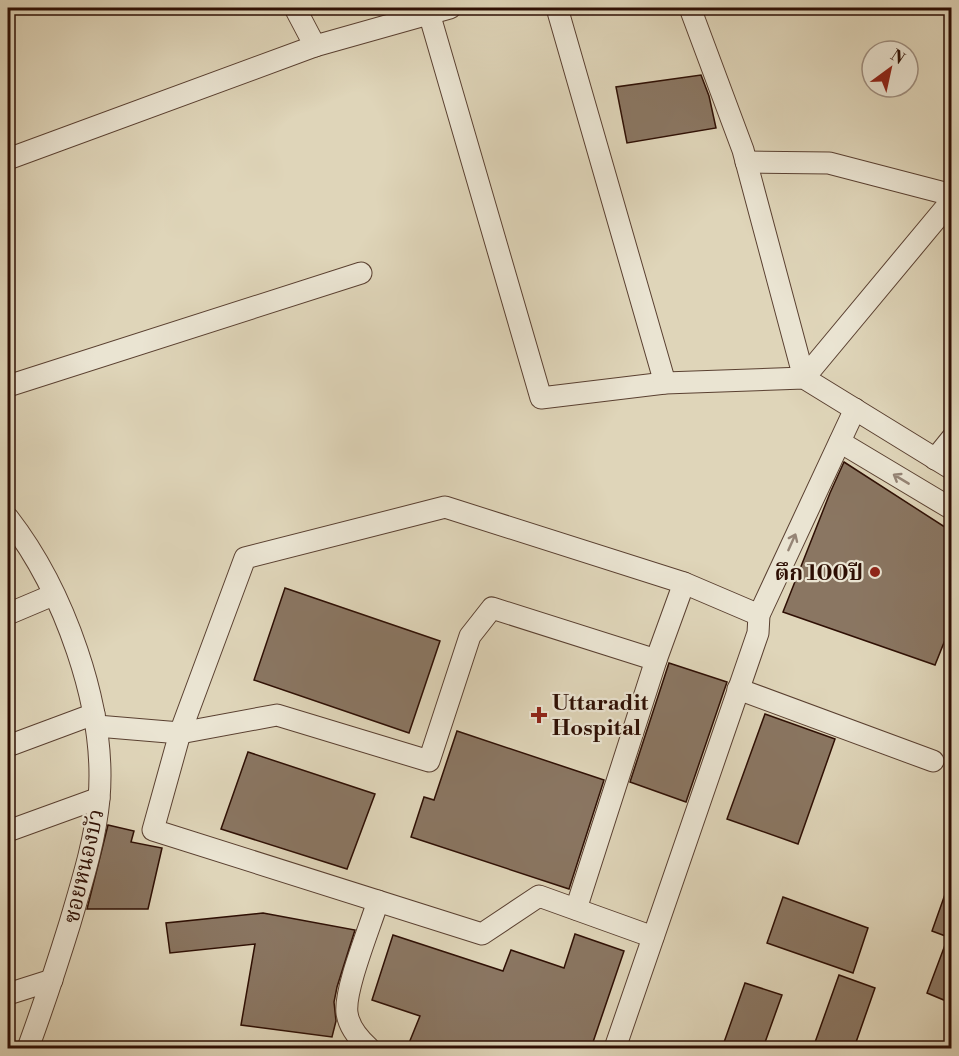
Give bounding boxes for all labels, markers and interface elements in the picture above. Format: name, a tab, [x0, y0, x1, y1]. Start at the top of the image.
north arrow	[860, 39, 920, 99]
text: N	[887, 45, 909, 69]
one-way arrow	[893, 473, 910, 485]
one-way arrow	[787, 534, 799, 552]
place label: ตึก 100ปี	[775, 560, 863, 587]
marker: ตึก 100ปี	[868, 565, 882, 579]
place label: Uttaradit Hospital	[552, 690, 648, 742]
marker: Uttaradit Hospital	[530, 706, 548, 724]
street label: ซอยหนองบัว	[58, 807, 111, 926]

